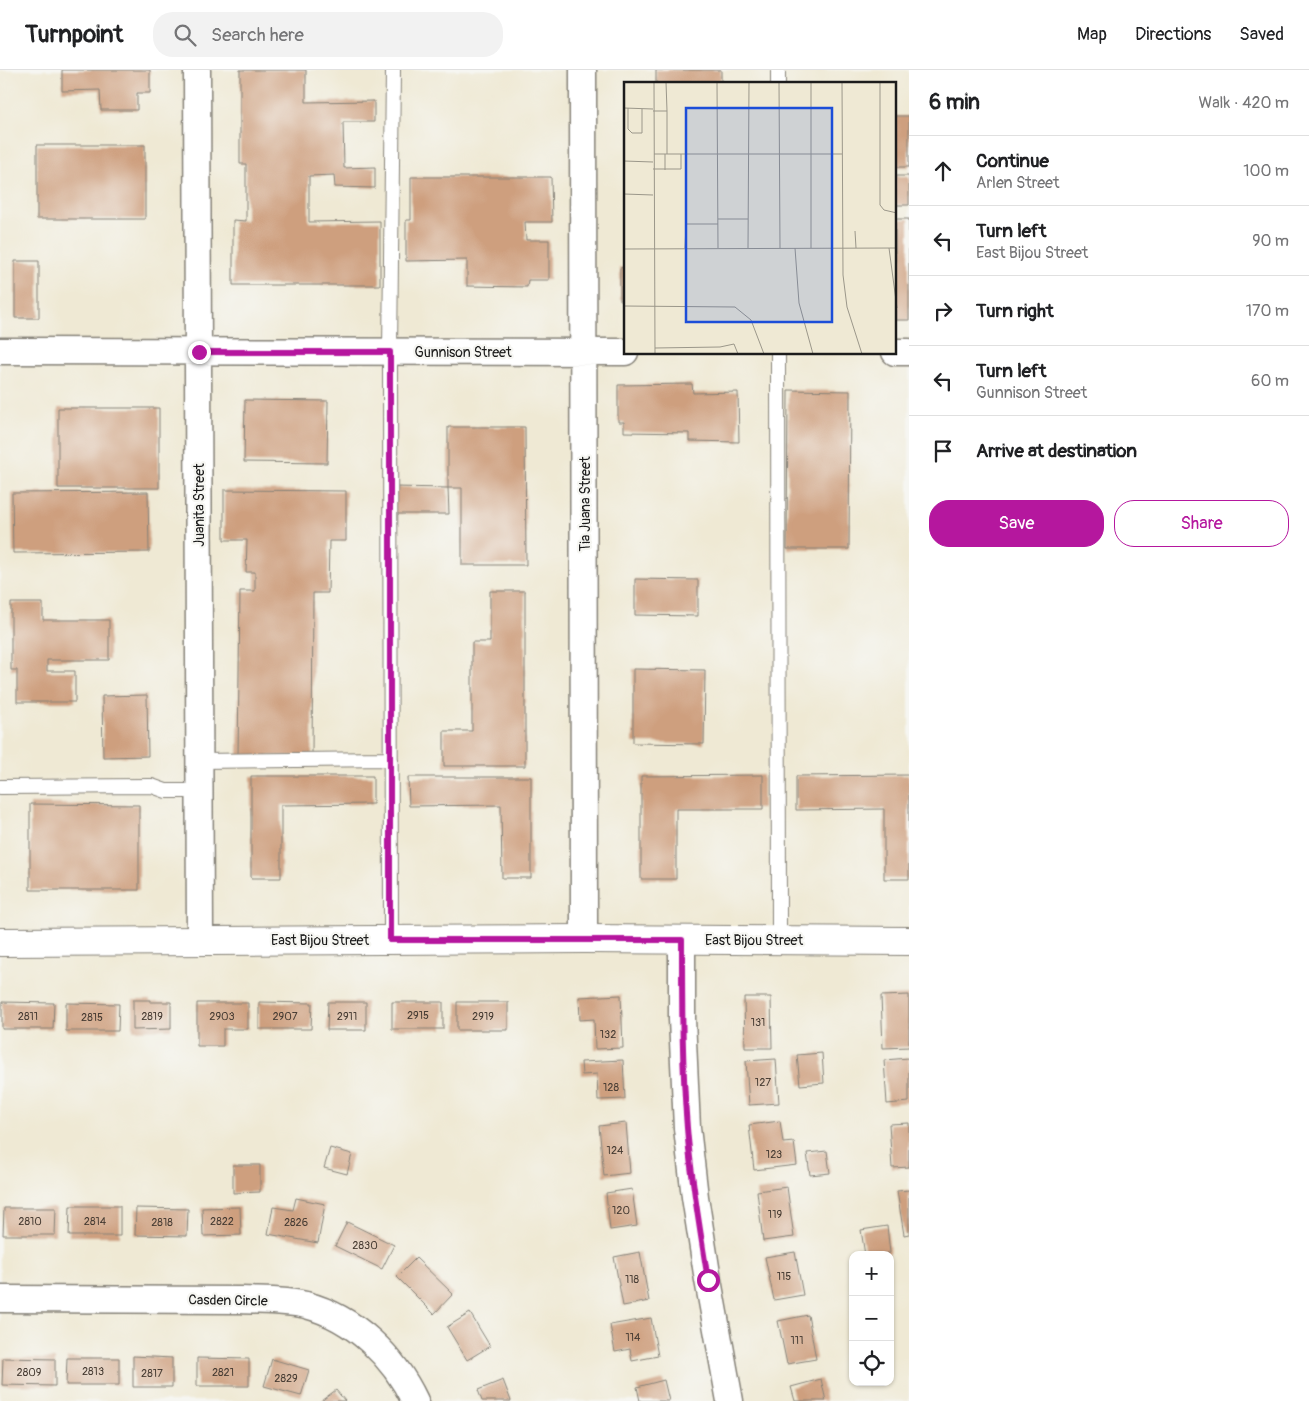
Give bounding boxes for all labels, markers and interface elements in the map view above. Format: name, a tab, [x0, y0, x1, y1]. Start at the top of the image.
search box	[153, 12, 503, 57]
text: Turnpoint	[25, 20, 123, 49]
icon: search	[171, 21, 199, 49]
text: Search here	[211, 23, 304, 47]
text: Map	[1077, 23, 1107, 46]
text: Directions	[1135, 23, 1211, 46]
text: Saved	[1239, 23, 1284, 46]
inset map	[624, 82, 896, 355]
text: 6 min	[929, 89, 980, 116]
text: Walk · 420 m	[1198, 93, 1289, 113]
text: Continue	[976, 149, 1049, 173]
icon: ahead	[929, 157, 957, 185]
text: 100 m	[1243, 161, 1289, 181]
text: Arlen Street	[976, 173, 1059, 193]
text: Turn left	[976, 219, 1046, 243]
icon: left	[929, 227, 957, 255]
text: 90 m	[1252, 231, 1289, 251]
text: East Bijou Street	[976, 243, 1088, 263]
icon: right	[929, 297, 957, 325]
text: Turn right	[976, 299, 1054, 323]
text: 170 m	[1246, 301, 1289, 321]
route end	[188, 341, 211, 364]
street label: Gunnison Street	[414, 344, 512, 361]
text: Turn left	[976, 359, 1046, 383]
icon: left	[929, 367, 957, 395]
text: 60 m	[1251, 371, 1289, 391]
text: Gunnison Street	[976, 383, 1087, 403]
icon: arrive	[929, 437, 957, 465]
text: Arrive at destination	[976, 439, 1137, 463]
street label: Tia Juana Street	[577, 456, 594, 552]
street label: Juanita Street	[191, 463, 208, 547]
button: Save	[929, 500, 1104, 547]
button: Share	[1114, 500, 1289, 547]
street label: East Bijou Street	[271, 932, 369, 949]
street label: East Bijou Street	[705, 932, 803, 949]
house number: 2915	[407, 1009, 429, 1022]
house number: 2811	[18, 1010, 38, 1023]
house number: 2819	[141, 1010, 163, 1023]
house number: 2903	[209, 1010, 235, 1023]
house number: 2907	[272, 1010, 298, 1023]
house number: 2911	[337, 1010, 357, 1023]
house number: 2919	[472, 1010, 494, 1023]
house number: 2815	[81, 1011, 103, 1024]
house number: 131	[751, 1016, 765, 1029]
house number: 132	[600, 1028, 616, 1041]
house number: 127	[755, 1076, 771, 1089]
house number: 128	[603, 1081, 619, 1094]
house number: 124	[607, 1144, 624, 1157]
house number: 123	[766, 1148, 782, 1161]
house number: 120	[612, 1204, 630, 1217]
house number: 119	[768, 1208, 782, 1221]
house number: 2810	[18, 1215, 42, 1228]
house number: 2814	[84, 1215, 107, 1228]
house number: 2822	[210, 1215, 234, 1228]
house number: 2818	[151, 1216, 173, 1229]
house number: 2826	[284, 1216, 308, 1229]
house number: 2830	[352, 1239, 378, 1252]
map controls	[849, 1251, 894, 1386]
button: +	[849, 1251, 894, 1296]
route start	[697, 1269, 720, 1292]
house number: 115	[777, 1270, 791, 1283]
house number: 118	[625, 1273, 640, 1286]
street label: Casden Circle	[188, 1291, 268, 1310]
button: −	[849, 1296, 894, 1341]
house number: 114	[626, 1331, 641, 1344]
house number: 111	[791, 1334, 803, 1347]
button: locate	[849, 1341, 894, 1386]
house number: 2813	[82, 1365, 104, 1378]
house number: 2809	[17, 1366, 42, 1379]
house number: 2821	[212, 1366, 234, 1379]
house number: 2817	[141, 1367, 163, 1380]
house number: 2829	[274, 1372, 298, 1385]

